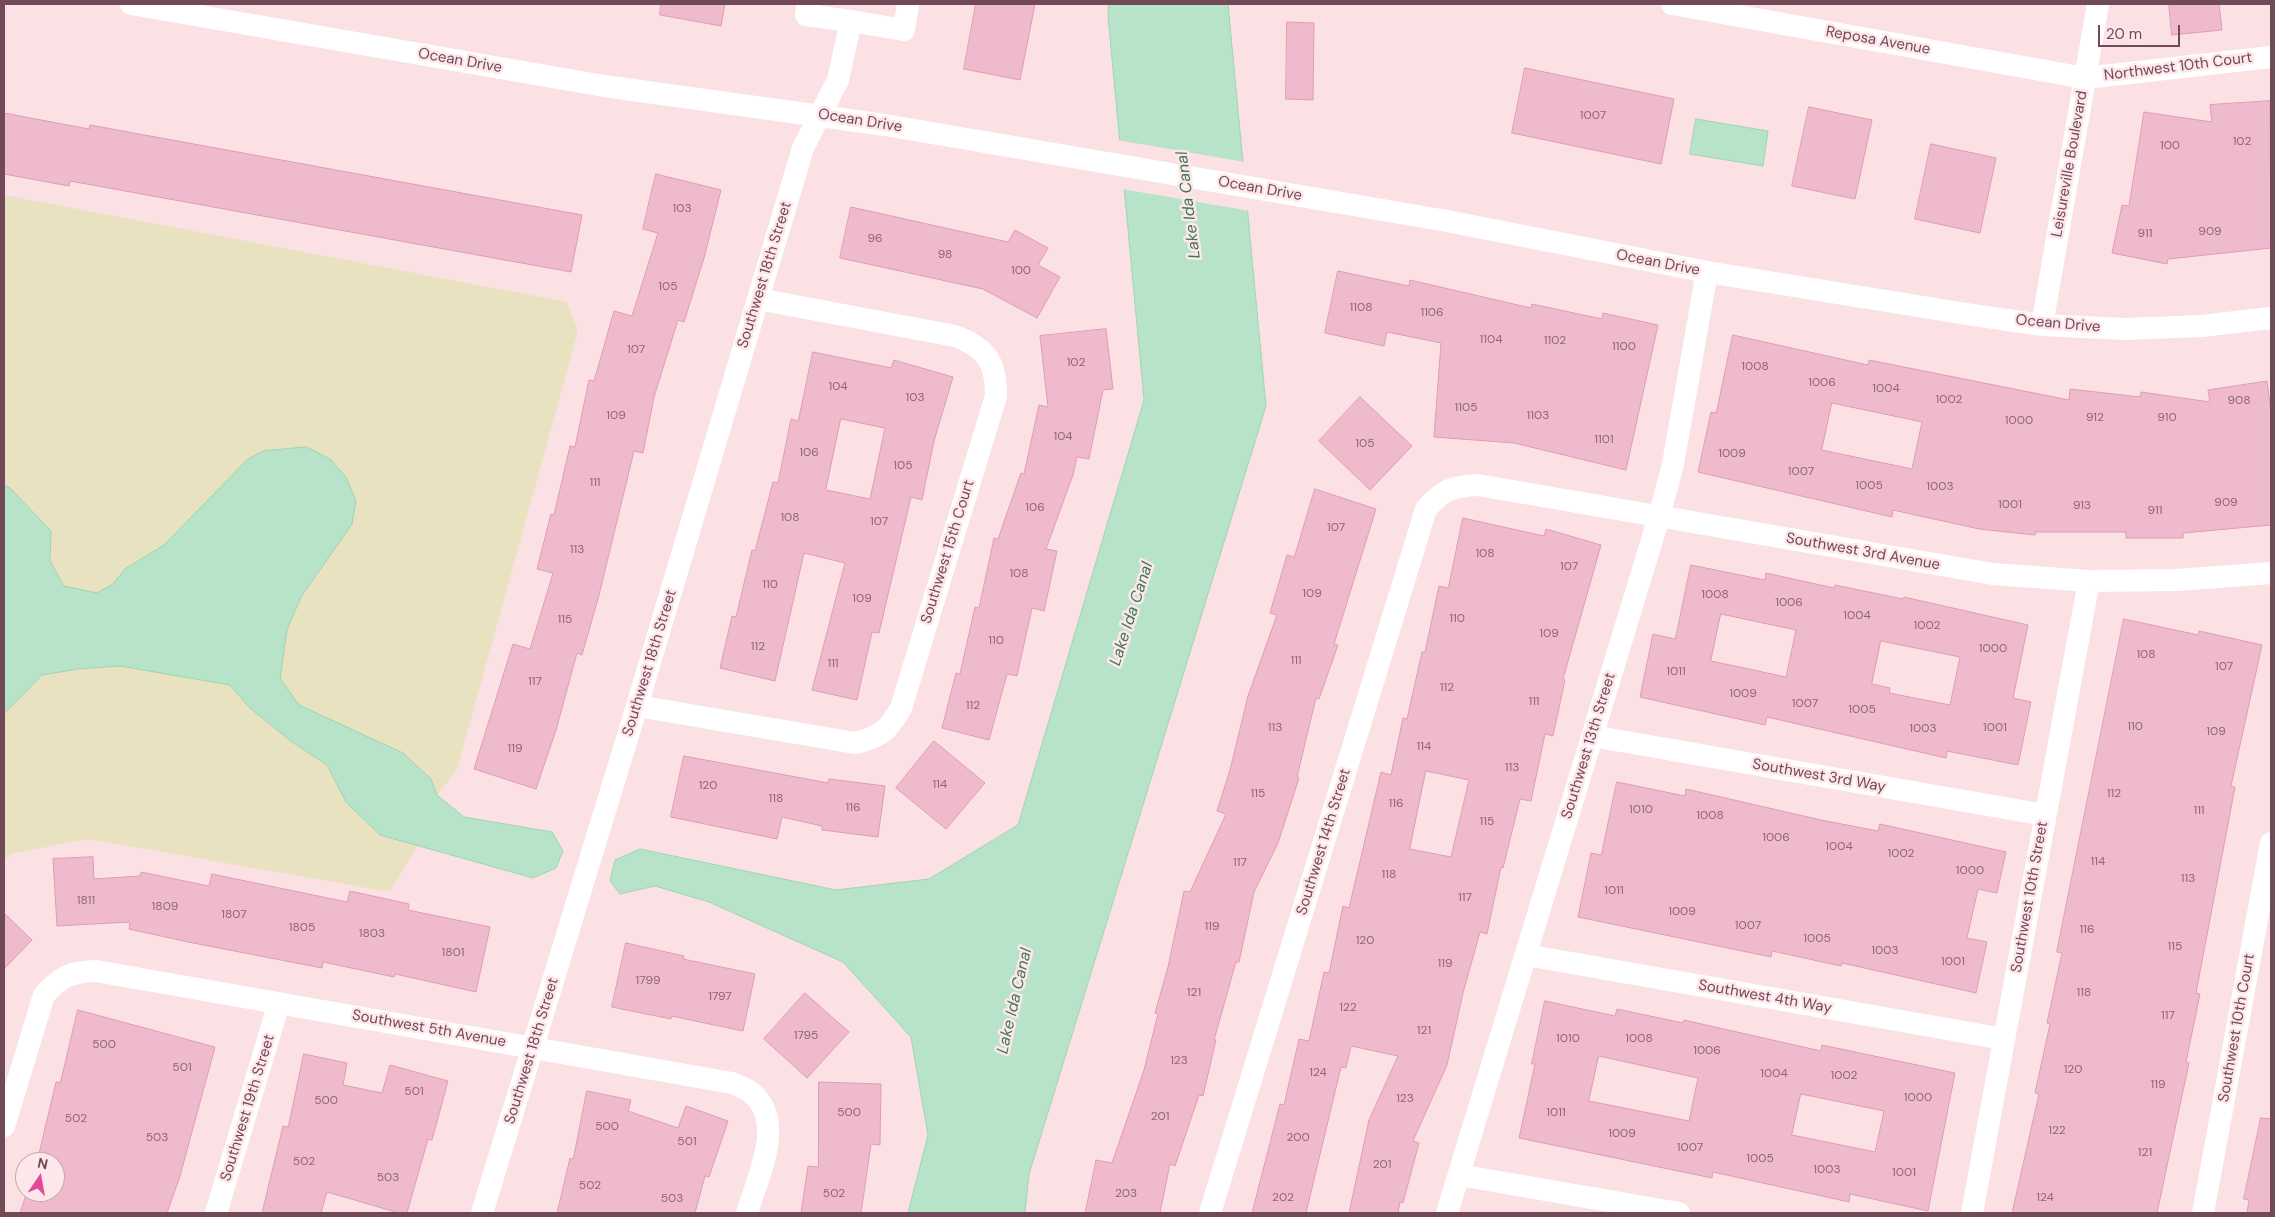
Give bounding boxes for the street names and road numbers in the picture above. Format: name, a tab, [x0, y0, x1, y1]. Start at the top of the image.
street label: Reposa Avenue	[1824, 23, 1932, 59]
street label: Ocean Drive	[417, 45, 503, 77]
street label: Northwest 10th Court	[2103, 49, 2253, 85]
street label: Leisureville Boulevard	[2048, 89, 2092, 239]
street label: Ocean Drive	[817, 105, 903, 137]
street label: Ocean Drive	[1217, 173, 1303, 205]
street label: Southwest 18th Street	[734, 200, 796, 350]
street label: Ocean Drive	[1615, 246, 1701, 280]
street label: Ocean Drive	[2015, 311, 2101, 337]
street label: Southwest 15th Court	[918, 478, 978, 626]
street label: Southwest 3rd Avenue	[1785, 530, 1941, 574]
street label: Southwest 18th Street	[619, 588, 681, 738]
street label: Southwest 13th Street	[1558, 671, 1620, 821]
street label: Southwest 3rd Way	[1751, 755, 1887, 797]
street label: Southwest 14th Street	[1293, 767, 1355, 917]
street label: Southwest 10th Street	[2008, 820, 2052, 974]
street label: Southwest 10th Court	[2215, 952, 2259, 1104]
street label: Southwest 18th Street	[501, 976, 563, 1126]
street label: Southwest 4th Way	[1697, 976, 1833, 1018]
street label: Southwest 5th Avenue	[351, 1007, 507, 1051]
street label: Southwest 19th Street	[217, 1032, 279, 1184]

